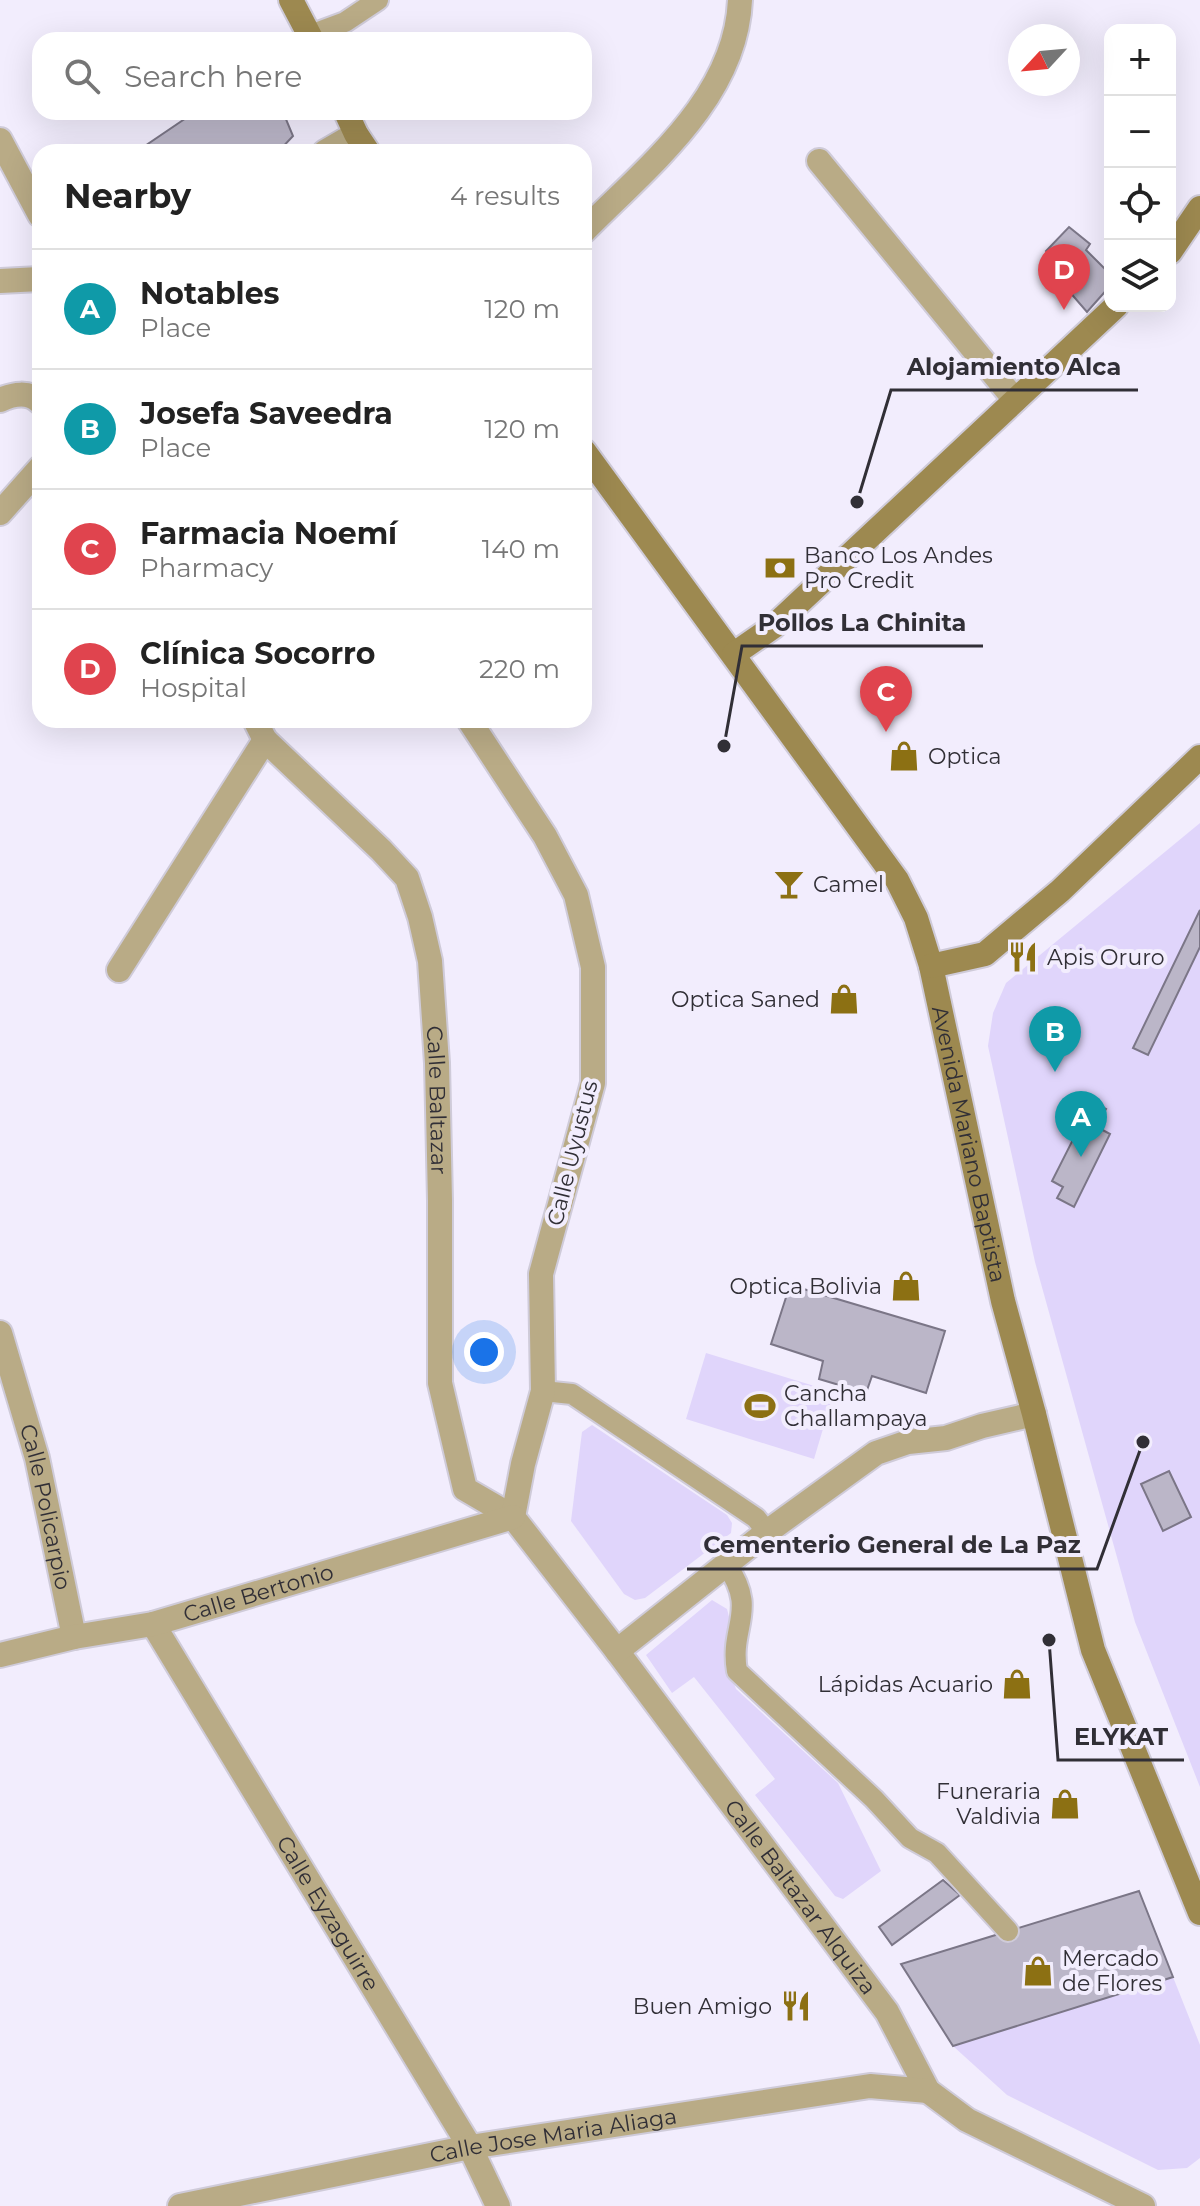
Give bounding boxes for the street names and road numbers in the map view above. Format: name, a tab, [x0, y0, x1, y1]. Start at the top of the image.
street label: Avenida Mariano Baptista	[926, 1003, 1012, 1285]
street label: Calle Baltazar	[420, 1025, 452, 1175]
street label: Calle Uyustus	[541, 1078, 604, 1228]
street label: Calle Policarpio	[14, 1421, 77, 1592]
street label: Calle Bertonio	[180, 1558, 337, 1628]
street label: Calle Baltazar Alquiza	[719, 1794, 882, 2000]
street label: Calle Eyzaguirre	[271, 1831, 385, 1996]
street label: Calle Jose Maria Aliaga	[427, 2103, 679, 2169]

